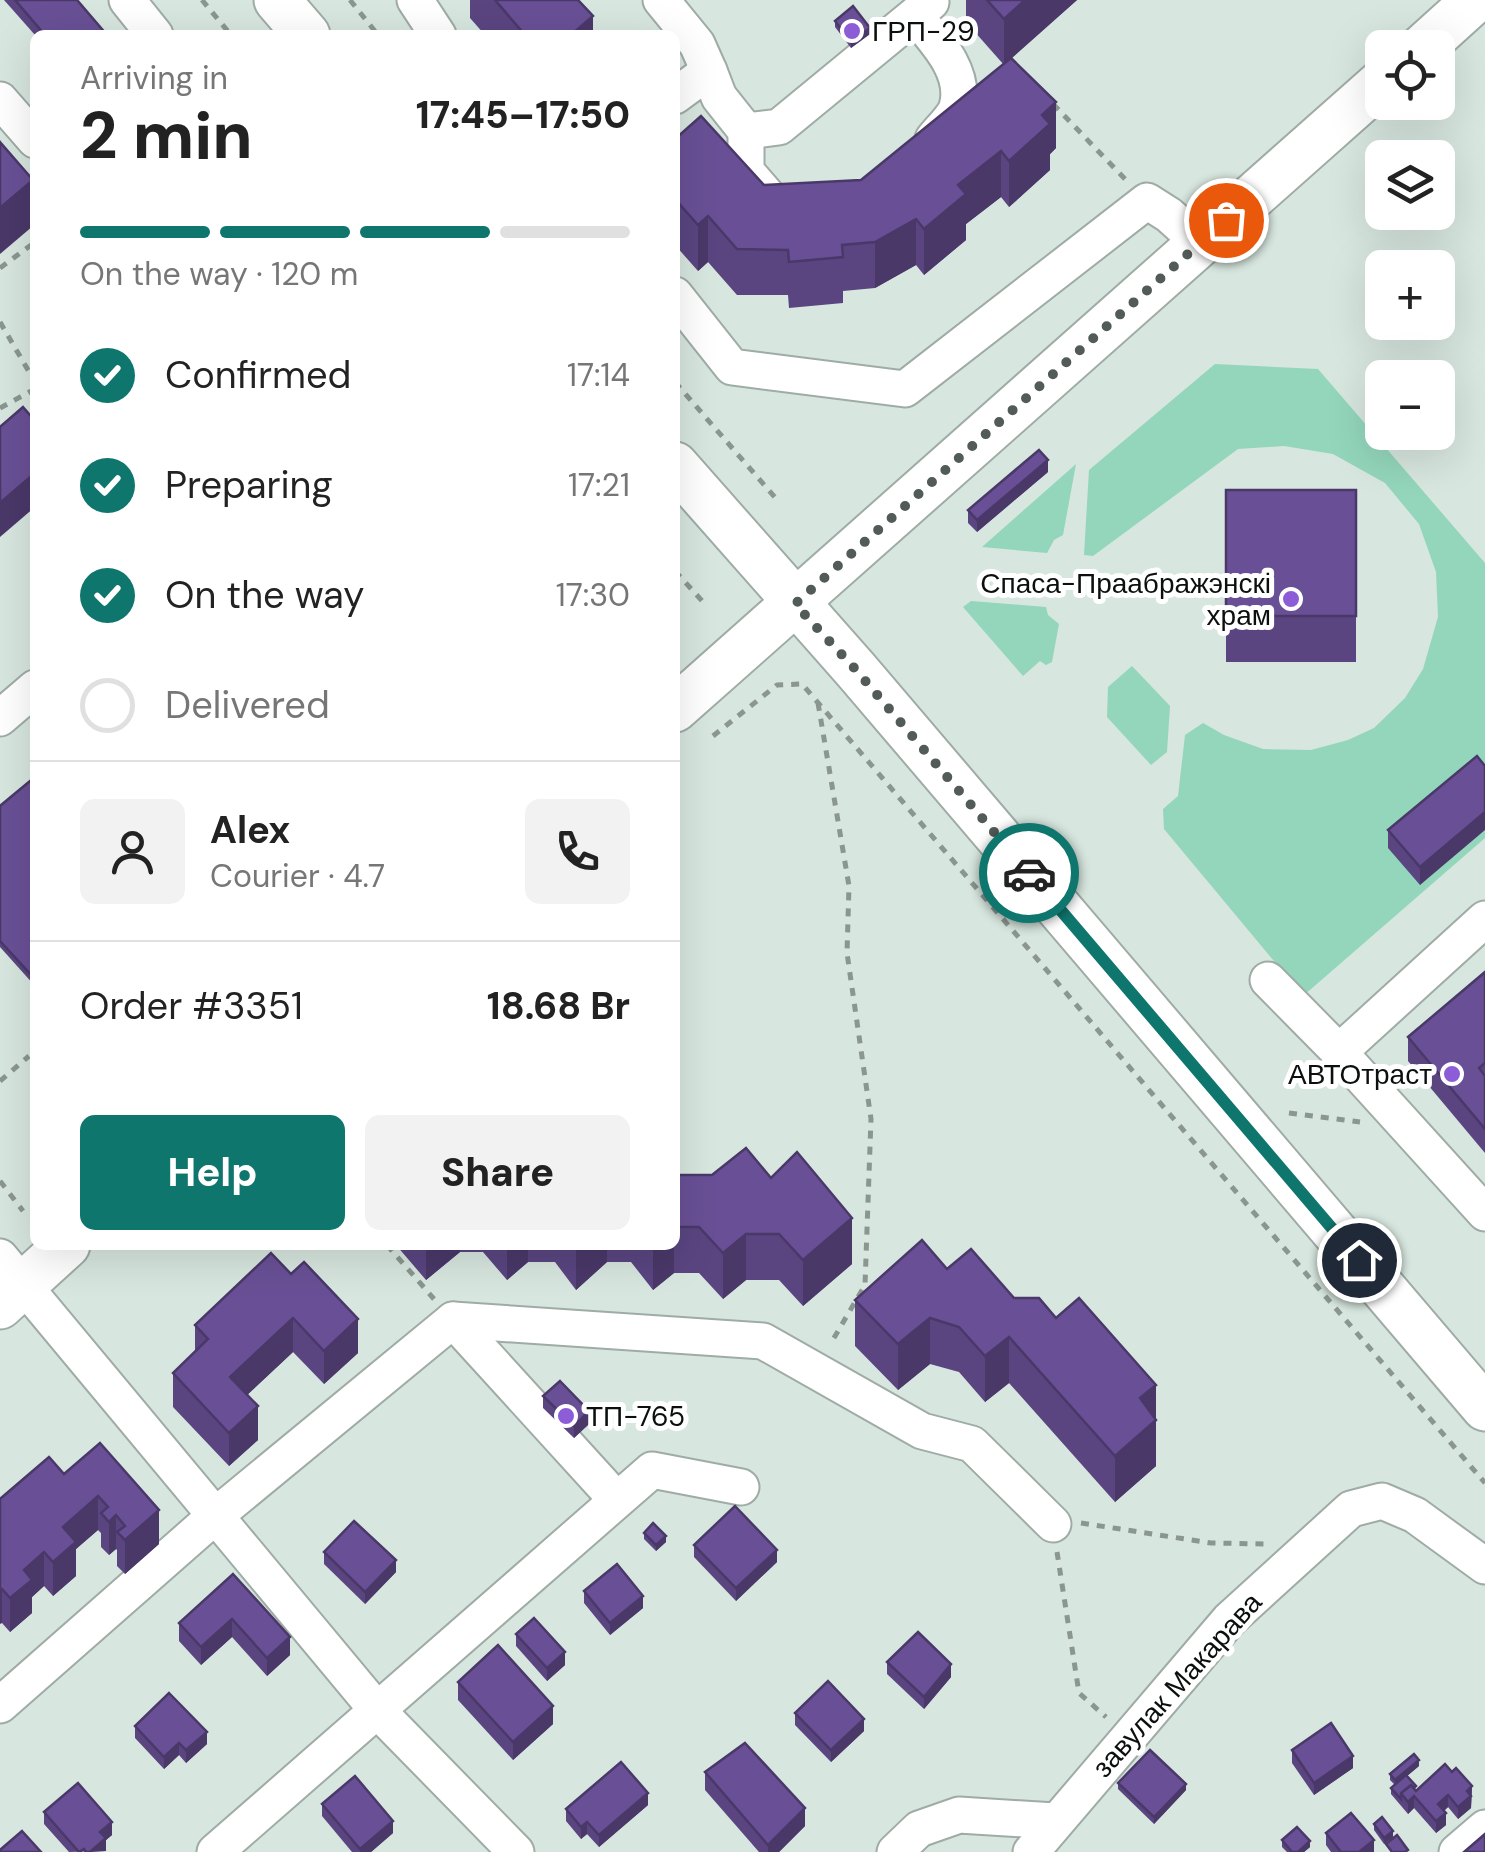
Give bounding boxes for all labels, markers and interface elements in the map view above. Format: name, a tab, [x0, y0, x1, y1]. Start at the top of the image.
place label: ГРП-29	[872, 13, 975, 50]
marker: ГРП-29	[841, 20, 863, 42]
map controls	[1365, 30, 1455, 450]
button: locate	[1365, 30, 1455, 120]
text: Arriving in	[80, 57, 228, 99]
text: 17:45–17:50	[416, 90, 630, 140]
text: 2 min	[80, 94, 253, 178]
button: layers	[1365, 140, 1455, 230]
pin	[1184, 178, 1269, 263]
icon: bag	[1199, 193, 1254, 248]
button: +	[1365, 250, 1455, 340]
text: On the way · 120 m	[80, 253, 358, 295]
icon: check	[80, 348, 135, 403]
text: Confirmed	[165, 350, 351, 400]
text: 17:14	[567, 354, 630, 396]
button: −	[1365, 360, 1455, 450]
icon: check	[80, 458, 135, 513]
text: Preparing	[165, 460, 333, 510]
text: 17:21	[568, 464, 630, 506]
place label: Спаса-Праабражэнскі храм	[980, 565, 1271, 634]
icon: check	[80, 568, 135, 623]
text: On the way	[165, 570, 364, 620]
text: 17:30	[556, 574, 630, 616]
marker: Спаса-Праабражэнскі храм	[1280, 588, 1302, 610]
text: Delivered	[165, 680, 330, 730]
button: person	[80, 799, 185, 904]
button: phone	[525, 799, 630, 904]
text: Alex	[210, 805, 290, 855]
courier	[979, 823, 1079, 923]
icon: car	[1002, 846, 1057, 901]
text: Courier · 4.7	[210, 855, 385, 897]
text: Order #3351	[80, 981, 303, 1031]
text: 18.68 Br	[487, 981, 630, 1031]
place label: АВТОтраст	[1288, 1056, 1432, 1093]
marker: АВТОтраст	[1441, 1063, 1463, 1085]
button: Help	[80, 1115, 345, 1230]
button: Share	[365, 1115, 630, 1230]
pin	[1317, 1218, 1402, 1303]
icon: home	[1332, 1233, 1387, 1288]
place label: ТП-765	[586, 1398, 685, 1435]
marker: ТП-765	[555, 1405, 577, 1427]
street label: завулак Макарава	[1084, 1584, 1270, 1785]

